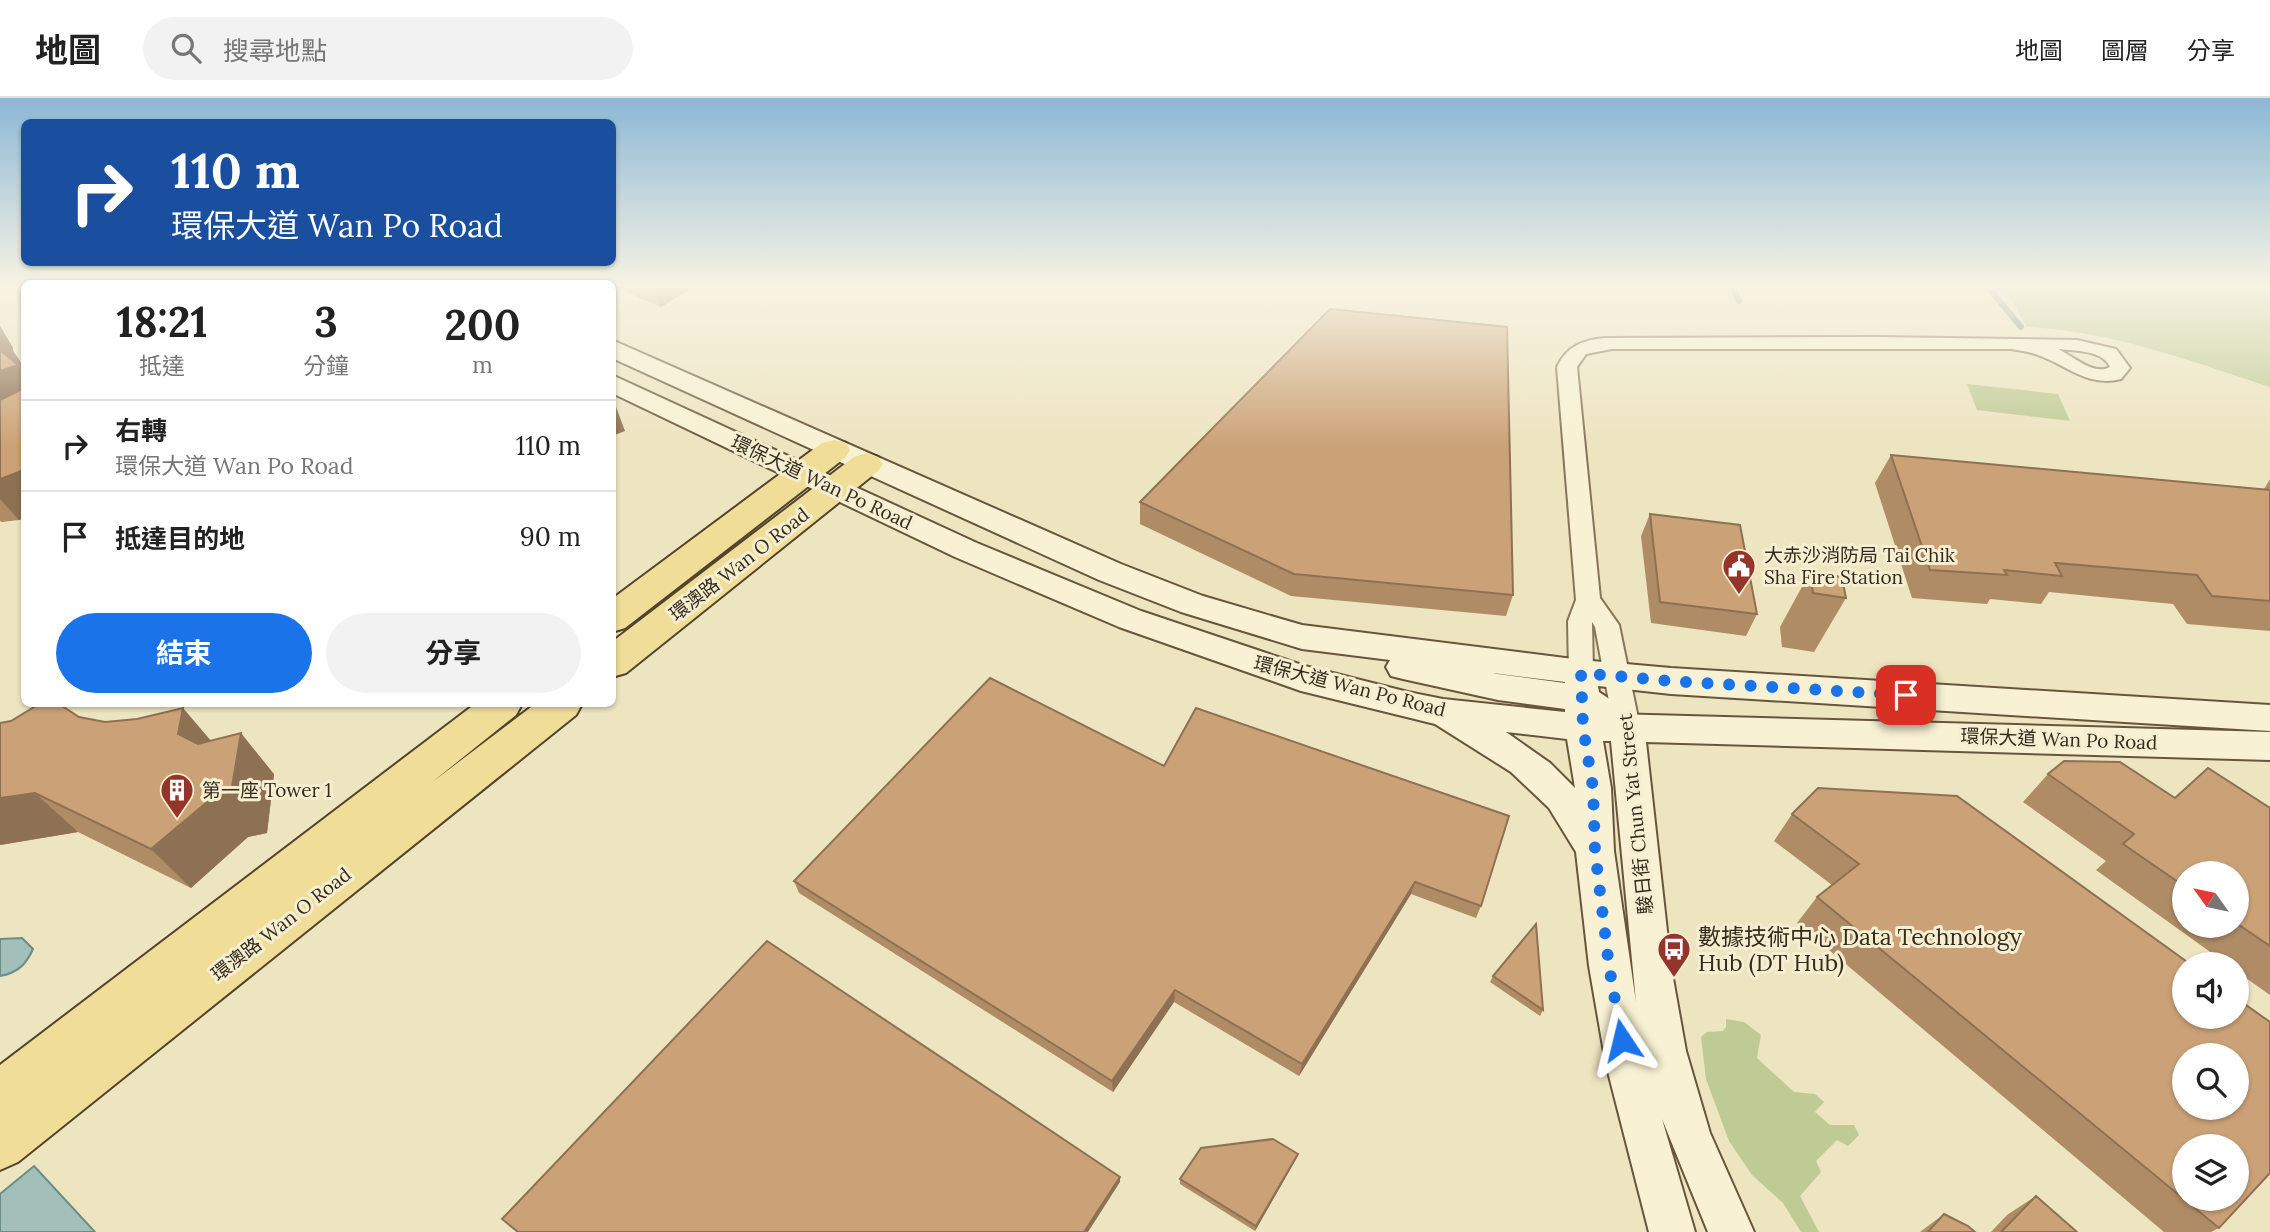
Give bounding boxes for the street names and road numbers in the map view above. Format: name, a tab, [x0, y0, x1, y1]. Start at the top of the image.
street label: 環保大道 Wan Po Road	[728, 429, 916, 535]
street label: 環澳路 Wan O Road	[664, 502, 814, 626]
street label: 環保大道 Wan Po Road	[1252, 651, 1448, 721]
street label: 駿日街 Chun Yat Street	[1612, 712, 1657, 915]
street label: 環保大道 Wan Po Road	[1960, 724, 2158, 754]
street label: 環澳路 Wan O Road	[206, 862, 356, 986]

